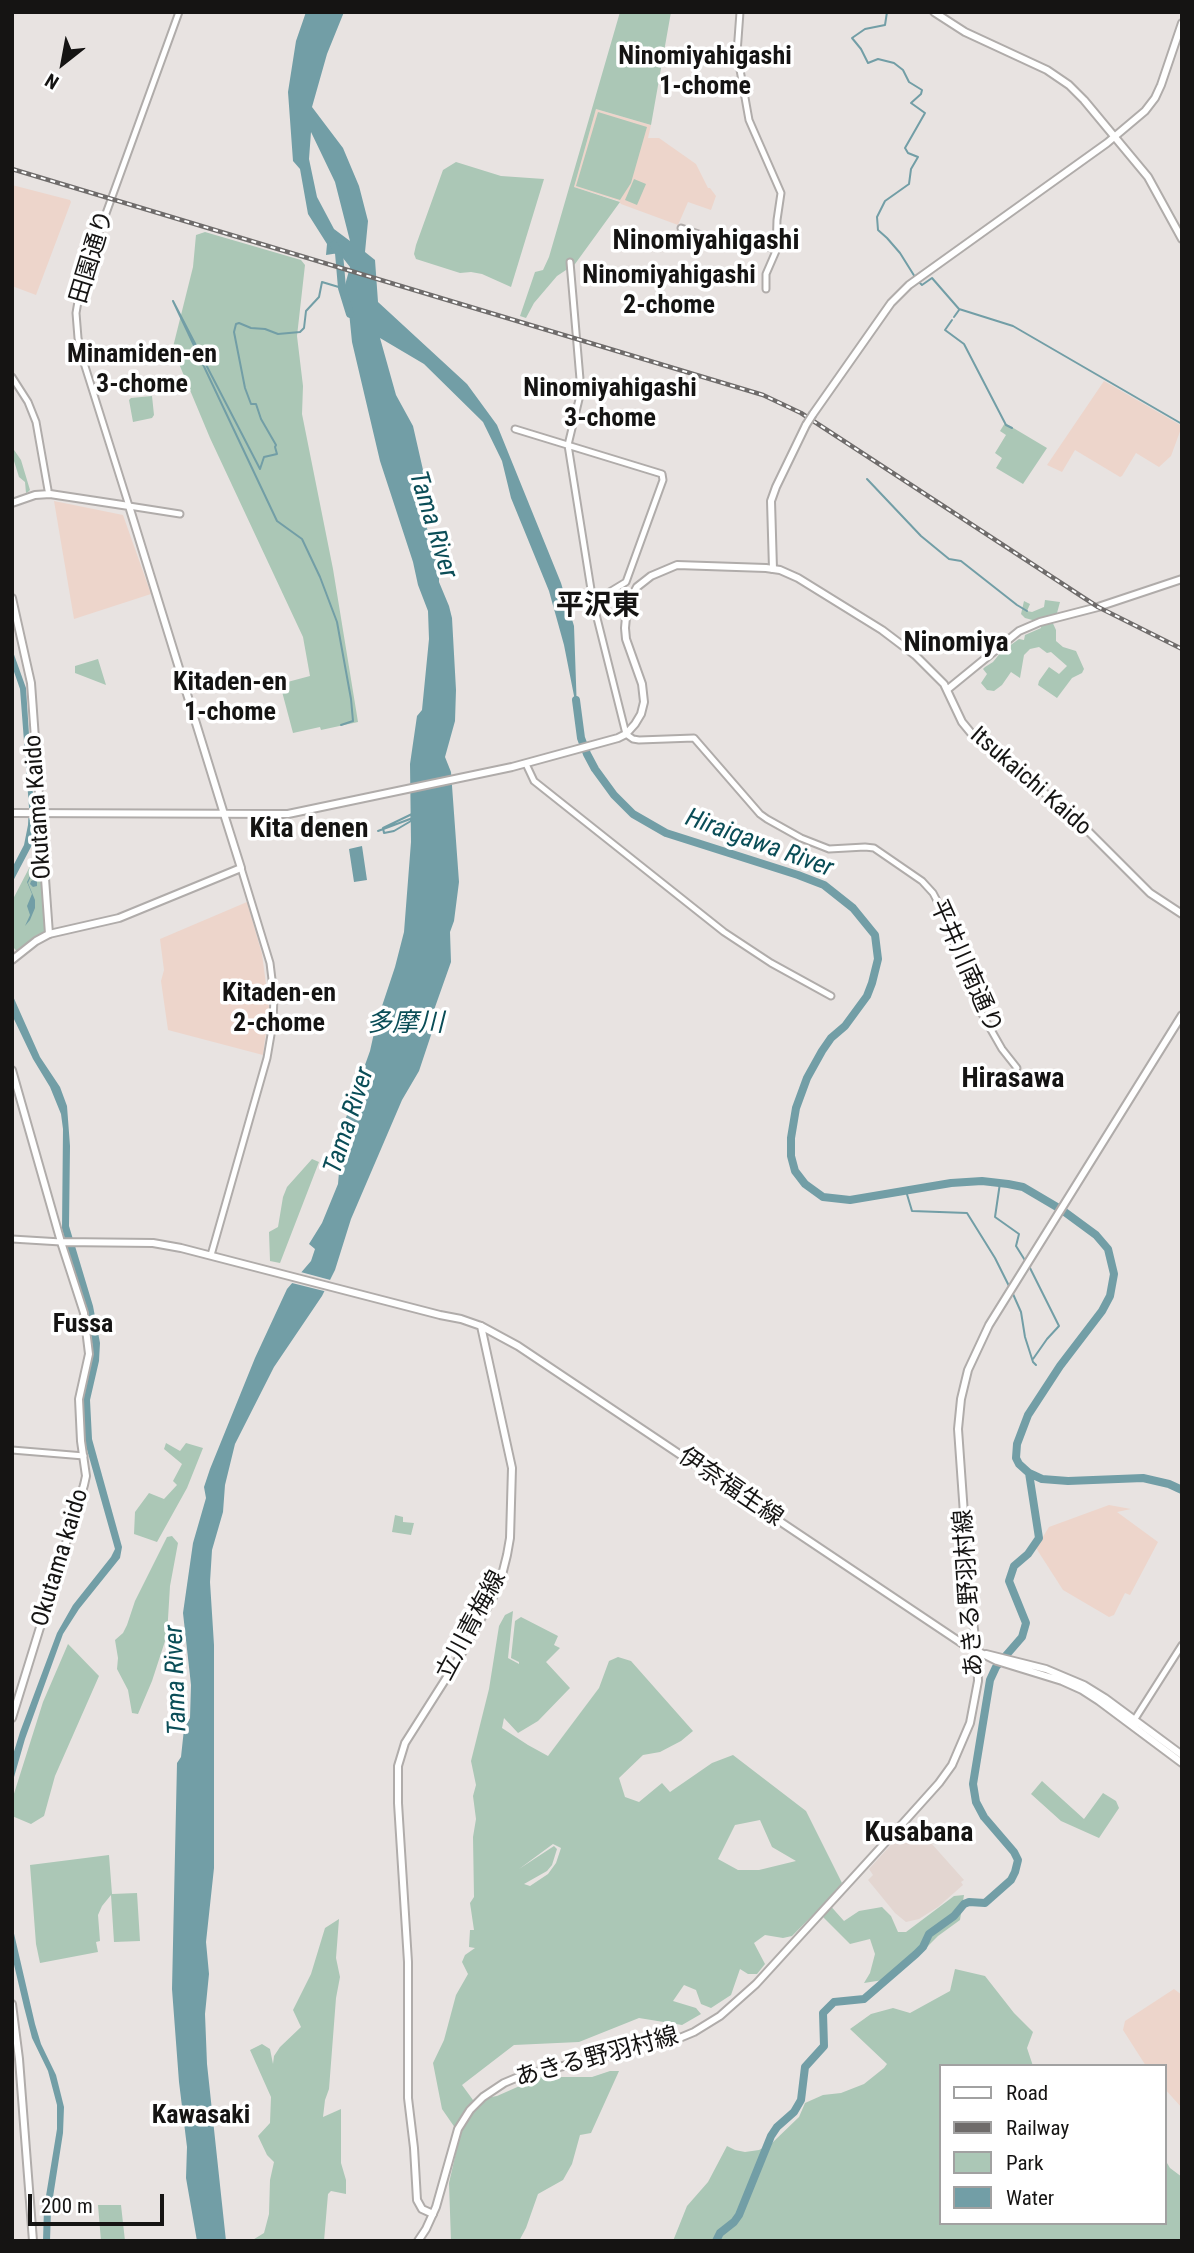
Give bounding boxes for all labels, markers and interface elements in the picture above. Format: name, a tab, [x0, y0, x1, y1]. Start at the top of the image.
north arrow	[28, 28, 98, 98]
district label: Ninomiyahigashi 1-chome	[618, 41, 792, 102]
text: N	[41, 69, 63, 94]
street label: 田園通り	[65, 207, 121, 307]
district label: Ninomiyahigashi	[613, 225, 799, 259]
district label: Ninomiyahigashi 2-chome	[582, 260, 756, 322]
district label: Minamiden-en 3-chome	[67, 339, 217, 400]
district label: Ninomiyahigashi 3-chome	[523, 373, 697, 434]
water label: Tama River	[401, 468, 463, 582]
district label: 平沢東	[556, 590, 640, 624]
district label: Ninomiya	[903, 627, 1009, 661]
district label: Kitaden-en 1-chome	[173, 667, 287, 728]
street label: Itsukaichi Kaido	[963, 722, 1097, 842]
street label: Okutama Kaido	[20, 734, 58, 880]
water label: Hiraigawa River	[681, 803, 837, 885]
district label: Kita denen	[249, 813, 369, 847]
street label: 平井川南通り	[923, 895, 1007, 1039]
district label: Kitaden-en 2-chome	[222, 978, 336, 1040]
water label: 多摩川	[366, 1008, 444, 1040]
district label: Hirasawa	[961, 1063, 1065, 1097]
water label: Tama River	[318, 1064, 382, 1178]
district label: Fussa	[53, 1309, 113, 1341]
street label: 伊奈福生線	[672, 1443, 788, 1533]
street label: Okutama kaido	[26, 1486, 96, 1630]
street label: あきる野羽村線	[950, 1508, 990, 1678]
street label: 立川青梅線	[431, 1566, 513, 1686]
water label: Tama River	[159, 1624, 195, 1736]
district label: Kusabana	[865, 1817, 973, 1851]
street label: あきる野羽村線	[512, 2022, 682, 2094]
legend	[939, 2064, 1166, 2225]
text: Road	[1006, 2081, 1048, 2105]
district label: Kawasaki	[152, 2100, 250, 2132]
text: Railway	[1006, 2116, 1069, 2140]
text: Park	[1006, 2151, 1043, 2175]
scale bar	[32, 2180, 168, 2224]
text: Water	[1006, 2186, 1054, 2210]
text: 200 m	[41, 2194, 93, 2218]

